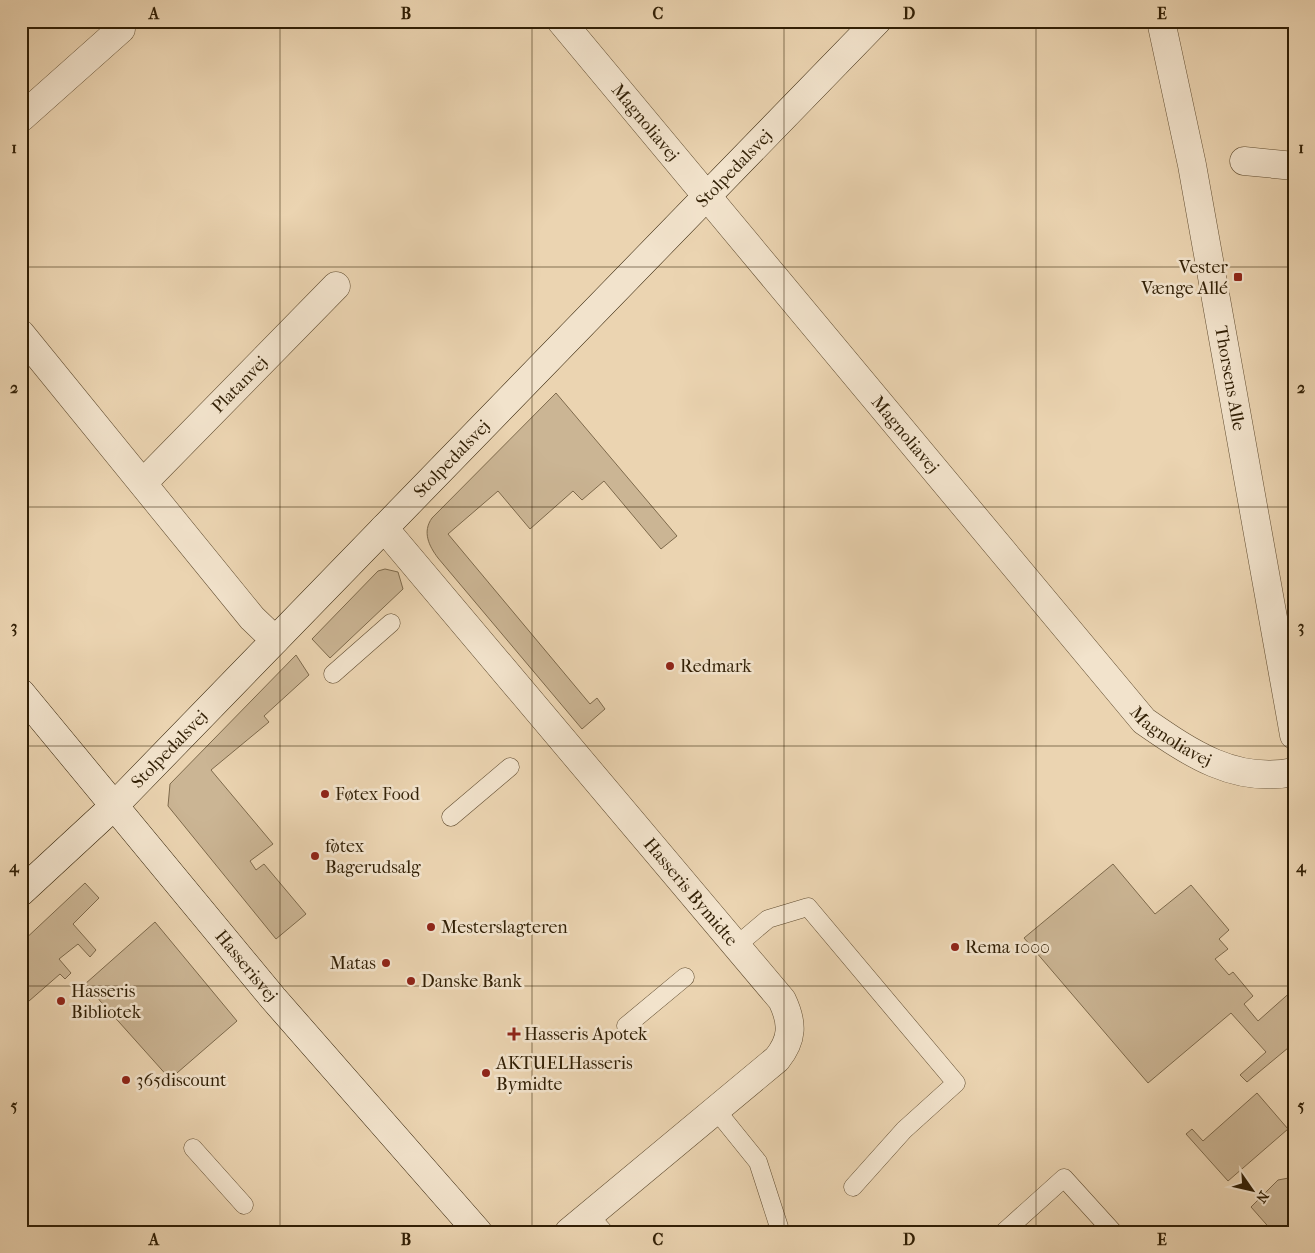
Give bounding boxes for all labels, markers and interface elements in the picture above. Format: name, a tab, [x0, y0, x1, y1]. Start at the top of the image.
text: A	[148, 4, 160, 23]
text: B	[401, 4, 411, 23]
text: C	[653, 4, 664, 23]
text: D	[903, 4, 915, 23]
text: E	[1157, 4, 1167, 23]
street label: Magnoliavej	[607, 80, 683, 166]
street label: Stolpedalsvej	[692, 125, 777, 212]
text: 1	[11, 138, 17, 157]
text: 1	[1298, 138, 1304, 157]
place label: Vester Vænge Allé	[1140, 257, 1228, 299]
marker: Vester Vænge Allé	[1232, 271, 1244, 283]
street label: Thorsens Alle	[1210, 324, 1249, 433]
street label: Platanvej	[208, 352, 272, 418]
text: 2	[10, 378, 18, 397]
text: 2	[1297, 378, 1305, 397]
street label: Magnoliavej	[867, 392, 943, 478]
street label: Stolpedalsvej	[409, 416, 494, 502]
text: 3	[11, 617, 17, 637]
text: 3	[1298, 617, 1304, 637]
place label: Redmark	[680, 656, 752, 677]
marker: Redmark	[664, 660, 676, 672]
street label: Magnoliavej	[1125, 702, 1215, 772]
street label: Stolpedalsvej	[127, 706, 212, 793]
place label: Føtex Food	[335, 784, 420, 805]
marker: Føtex Food	[319, 788, 331, 800]
street label: Hasseris Bymidte	[639, 834, 742, 951]
place label: føtex Bagerudsalg	[325, 836, 421, 878]
marker: føtex Bagerudsalg	[309, 850, 321, 862]
text: 4	[8, 857, 20, 877]
text: 4	[1295, 857, 1307, 877]
place label: Mesterslagteren	[441, 917, 568, 938]
marker: Mesterslagteren	[425, 921, 437, 933]
street label: Hasserisvej	[210, 926, 282, 1006]
place label: Rema 1000	[965, 937, 1050, 958]
marker: Rema 1000	[949, 941, 961, 953]
place label: Matas	[330, 953, 376, 974]
marker: Matas	[380, 957, 392, 969]
place label: Danske Bank	[421, 971, 522, 992]
marker: Danske Bank	[405, 975, 417, 987]
place label: Hasseris Bibliotek	[71, 981, 142, 1023]
marker: Hasseris Bibliotek	[55, 995, 67, 1007]
place label: Hasseris Apotek	[524, 1024, 648, 1045]
marker: Hasseris Apotek	[508, 1028, 520, 1040]
place label: AKTUELHasseris Bymidte	[495, 1053, 633, 1095]
marker: AKTUELHasseris Bymidte	[480, 1067, 492, 1079]
place label: 365discount	[136, 1070, 227, 1091]
marker: 365discount	[120, 1074, 132, 1086]
text: 5	[11, 1096, 18, 1115]
text: 5	[1298, 1096, 1305, 1115]
north arrow	[1228, 1166, 1278, 1216]
text: N	[1252, 1188, 1272, 1206]
text: A	[148, 1230, 160, 1249]
text: B	[401, 1230, 411, 1249]
text: C	[653, 1230, 664, 1249]
text: D	[903, 1230, 915, 1249]
text: E	[1157, 1230, 1167, 1249]

